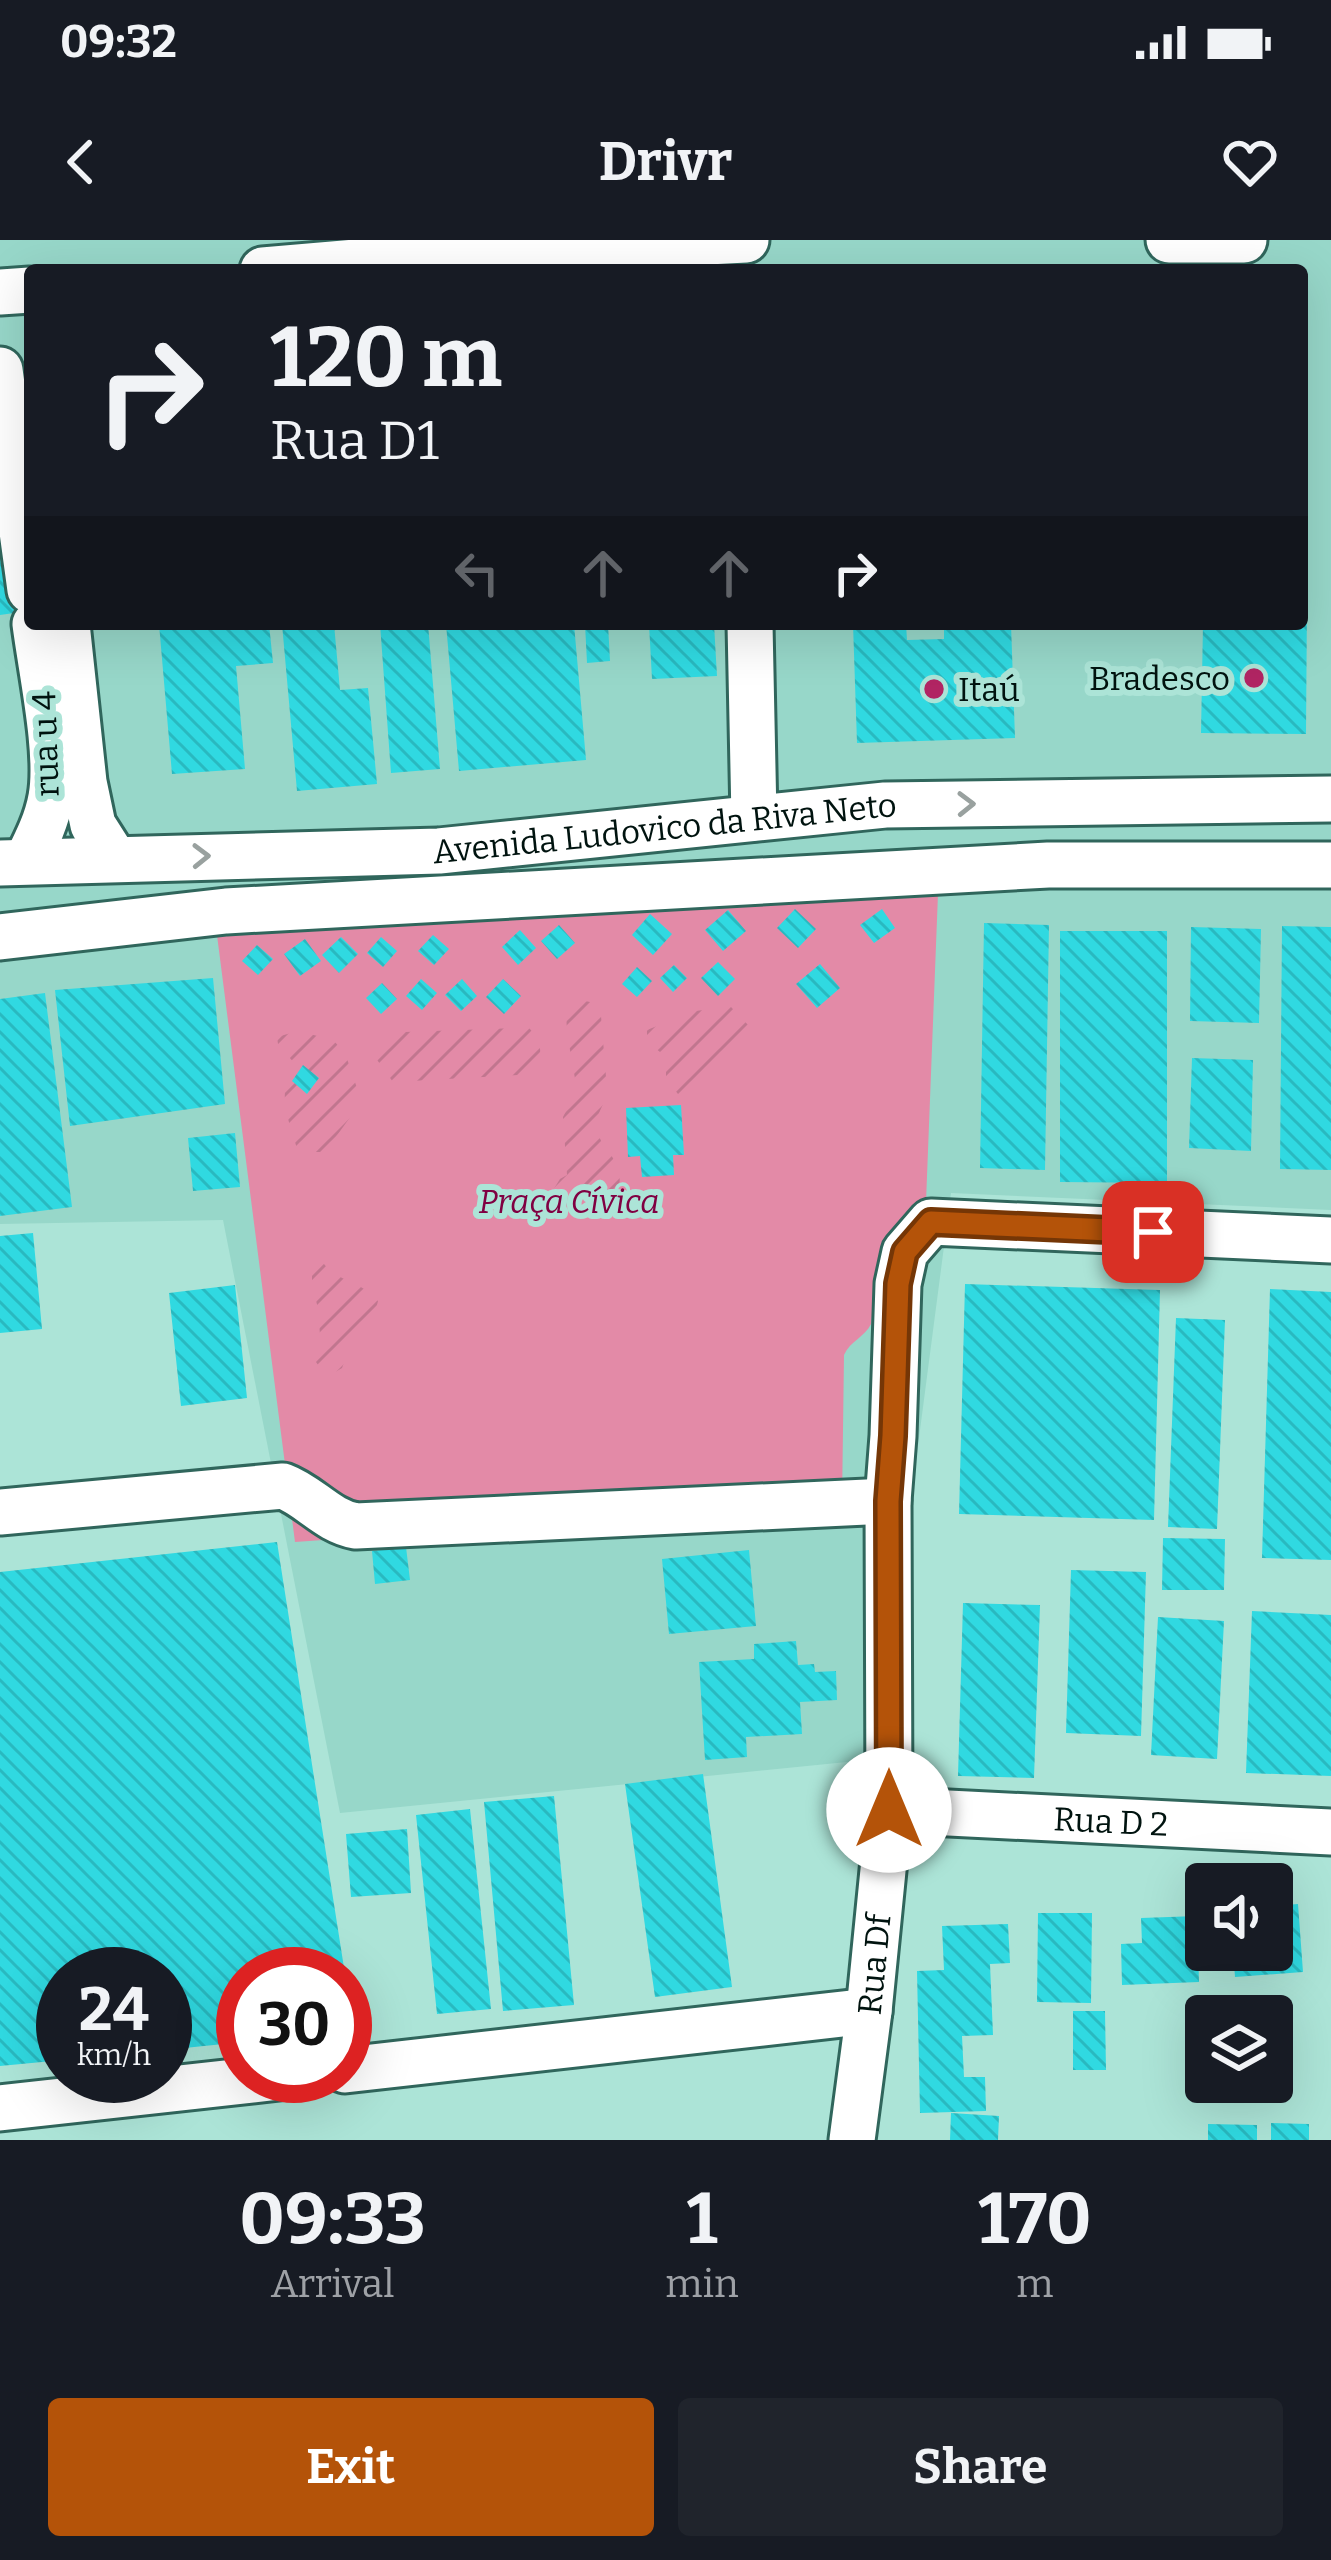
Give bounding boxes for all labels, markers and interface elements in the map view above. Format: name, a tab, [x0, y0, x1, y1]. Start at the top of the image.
text: 09:32	[60, 15, 177, 69]
icon: back	[48, 129, 114, 195]
icon: heart	[1217, 129, 1283, 195]
text: Drivr	[599, 130, 732, 194]
text: 120 m	[270, 307, 502, 408]
icon: right	[72, 312, 228, 468]
text: Rua D1	[270, 409, 439, 473]
icon: left	[444, 540, 510, 606]
icon: ahead	[570, 540, 636, 606]
icon: ahead	[696, 540, 762, 606]
icon: right	[822, 540, 888, 606]
place label: Bradesco	[1089, 659, 1230, 699]
marker: Bradesco	[1241, 665, 1267, 691]
place label: Itaú	[958, 670, 1020, 710]
marker: Itaú	[921, 676, 947, 702]
street label: rua u 4	[24, 690, 68, 798]
street label: Avenida Ludovico da Riva Neto	[431, 786, 897, 873]
one-way arrow	[957, 791, 976, 817]
one-way arrow	[192, 843, 211, 869]
pin	[1102, 1181, 1204, 1283]
park label: Praça Cívica	[479, 1182, 659, 1222]
icon: arrive	[1120, 1199, 1186, 1265]
position arrow	[826, 1747, 952, 1873]
street label: Rua D 2	[1052, 1799, 1169, 1845]
map controls	[1185, 1863, 1293, 2103]
button: sound	[1185, 1863, 1293, 1971]
street label: Rua Df	[850, 1910, 900, 2017]
speed limit sign: 30	[216, 1947, 372, 2103]
text: 24	[79, 1974, 149, 2046]
button: layers	[1185, 1995, 1293, 2103]
text: km/h	[77, 2037, 151, 2073]
text: 09:33	[239, 2176, 426, 2262]
text: 1	[687, 2176, 718, 2262]
text: 170	[978, 2176, 1092, 2262]
text: Arrival	[271, 2261, 394, 2307]
text: min	[665, 2261, 739, 2307]
text: m	[1016, 2261, 1053, 2307]
button: Exit	[48, 2398, 654, 2536]
button: Share	[678, 2398, 1283, 2536]

